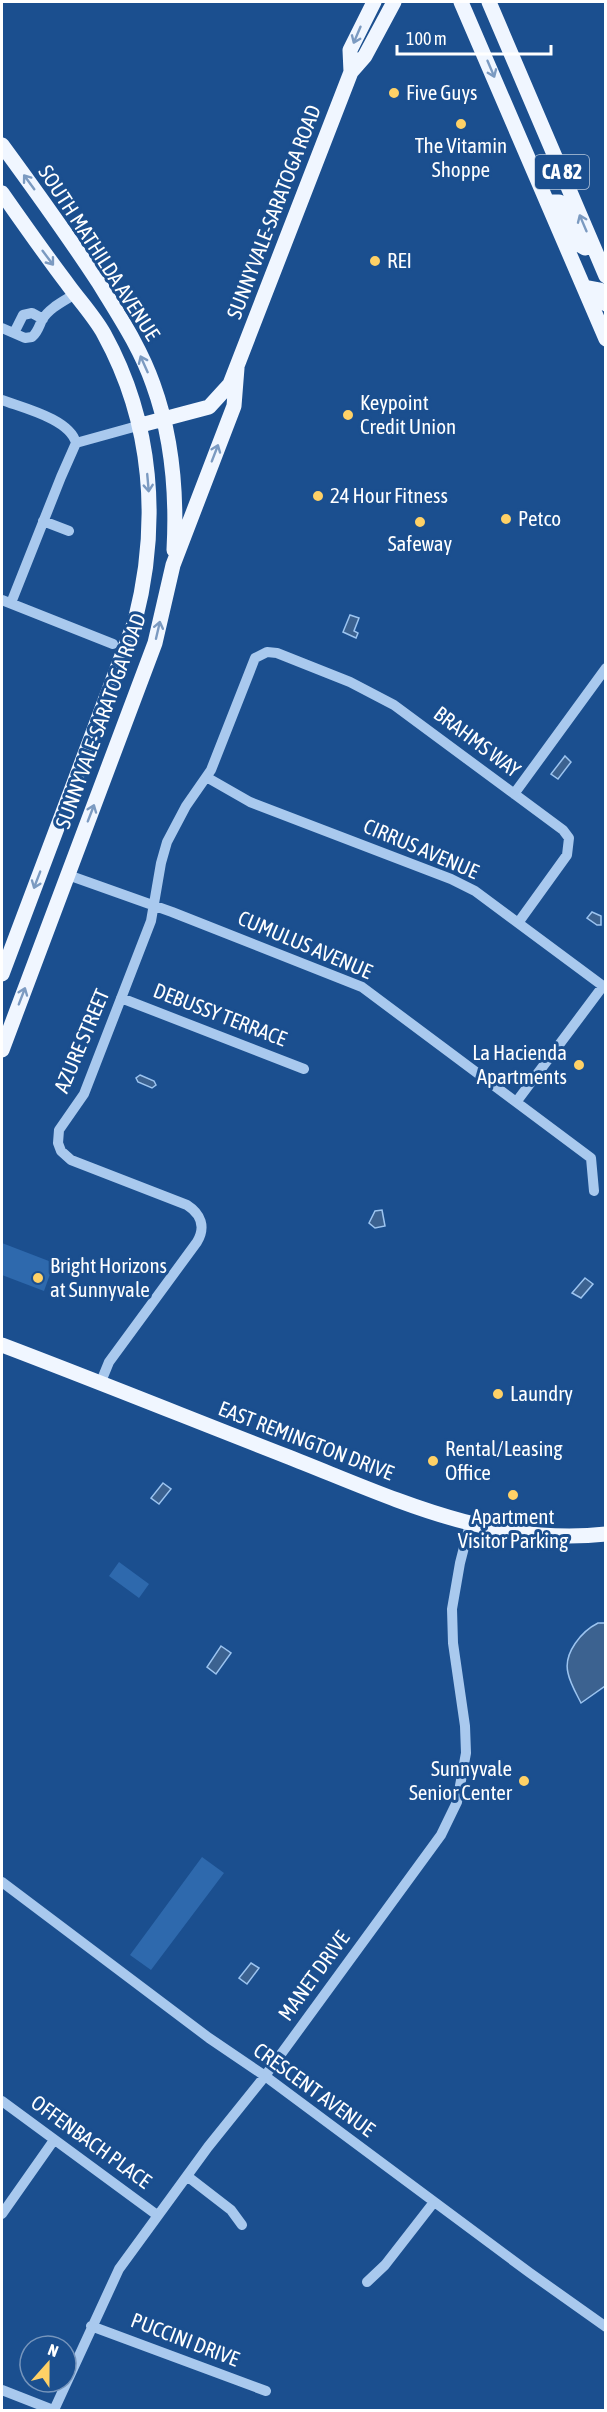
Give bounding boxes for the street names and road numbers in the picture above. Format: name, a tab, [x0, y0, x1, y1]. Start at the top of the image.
street label: SUNNYVALE-SARATOGA ROAD	[221, 101, 325, 322]
road number: CA 82	[535, 155, 589, 189]
street label: SOUTH MATHILDA AVENUE	[34, 160, 165, 345]
street label: SUNNYVALE-SARATOGA ROAD	[50, 610, 150, 831]
street label: BRAHMS WAY	[430, 701, 526, 782]
street label: CIRRUS AVENUE	[360, 813, 483, 883]
street label: CUMULUS AVENUE	[235, 905, 376, 983]
street label: DEBUSSY TERRACE	[150, 978, 290, 1051]
street label: AZURE STREET	[49, 985, 114, 1096]
street label: EAST REMINGTON DRIVE	[215, 1396, 397, 1485]
street label: MANET DRIVE	[273, 1926, 354, 2025]
street label: CRESCENT AVENUE	[250, 2037, 380, 2141]
street label: OFFENBACH PLACE	[27, 2090, 156, 2193]
street label: PUCCINI DRIVE	[128, 2307, 243, 2371]

